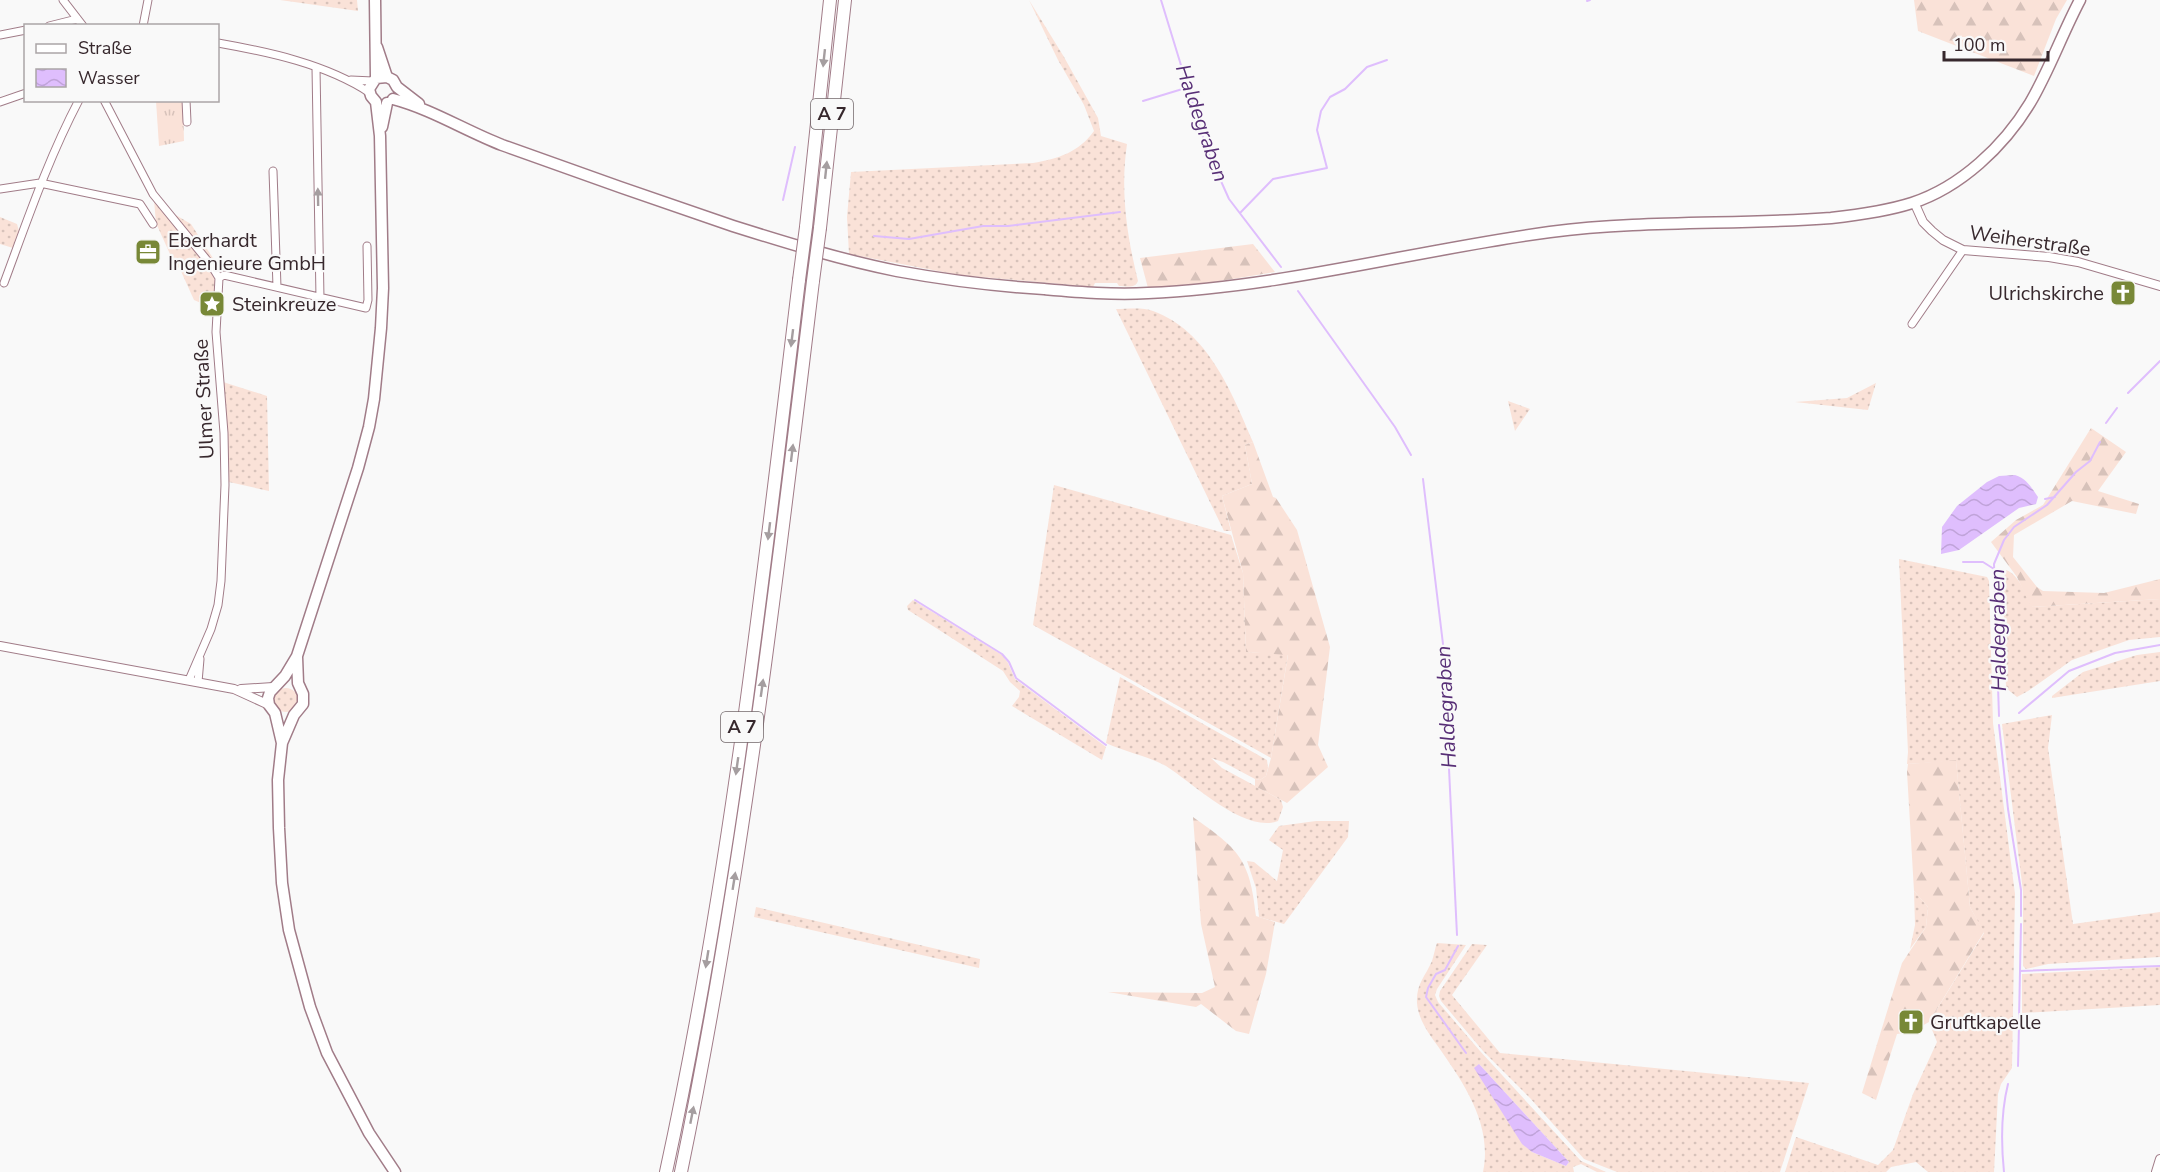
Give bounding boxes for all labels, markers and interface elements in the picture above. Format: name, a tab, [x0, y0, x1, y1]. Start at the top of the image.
legend	[24, 24, 219, 102]
scale bar	[1944, 24, 2048, 62]
text: 100 m	[1953, 33, 2005, 57]
text: Straße	[78, 36, 132, 60]
one-way arrow	[819, 49, 829, 68]
water label: Haldegraben	[1169, 60, 1235, 186]
text: Wasser	[78, 66, 140, 90]
road number: A 7	[811, 99, 853, 129]
one-way arrow	[821, 161, 831, 180]
one-way arrow	[313, 188, 323, 207]
street label: Weiherstraße	[1968, 219, 2092, 263]
place label: Eberhardt Ingenieure GmbH	[168, 227, 326, 277]
office icon: Eberhardt Ingenieure GmbH	[133, 237, 163, 267]
church icon: Ulrichskirche	[2108, 278, 2138, 308]
place label: Ulrichskirche	[1989, 280, 2104, 307]
place icon: Steinkreuze	[197, 289, 227, 319]
place label: Steinkreuze	[232, 291, 336, 318]
one-way arrow	[787, 328, 797, 347]
street label: Ulmer Straße	[187, 338, 221, 460]
one-way arrow	[788, 444, 797, 463]
one-way arrow	[764, 522, 773, 541]
water label: Haldegraben	[1983, 568, 2013, 692]
water label: Haldegraben	[1429, 645, 1463, 769]
one-way arrow	[758, 679, 767, 698]
road number: A 7	[721, 712, 763, 742]
one-way arrow	[732, 757, 741, 776]
one-way arrow	[729, 872, 738, 891]
one-way arrow	[702, 949, 711, 968]
church icon: Gruftkapelle	[1896, 1007, 1926, 1037]
place label: Gruftkapelle	[1930, 1009, 2041, 1036]
one-way arrow	[688, 1105, 697, 1124]

